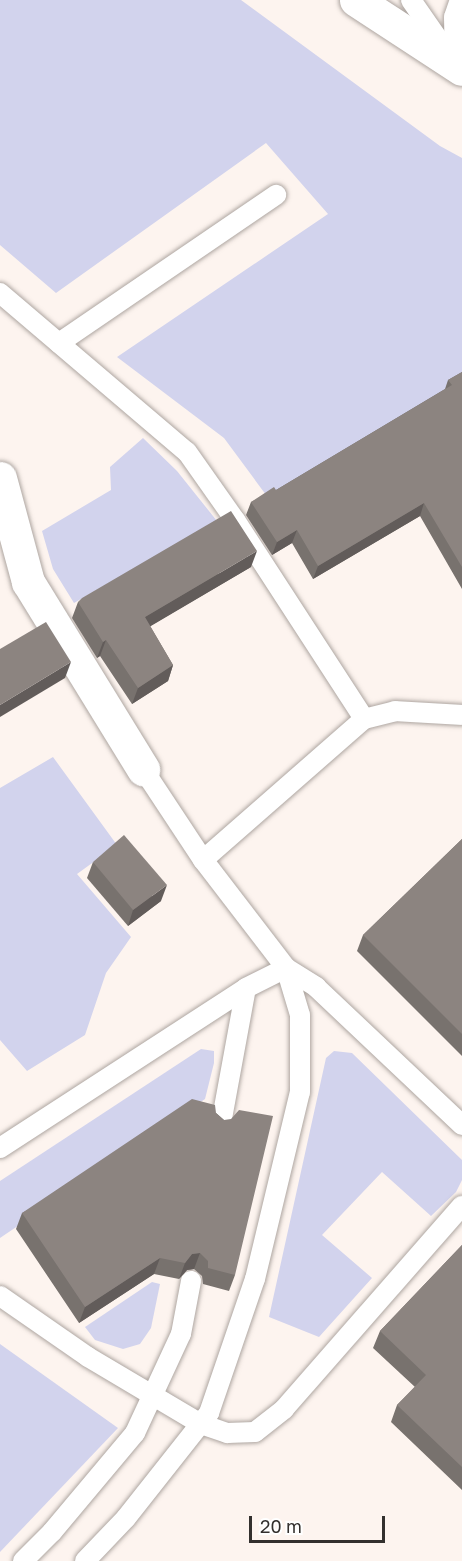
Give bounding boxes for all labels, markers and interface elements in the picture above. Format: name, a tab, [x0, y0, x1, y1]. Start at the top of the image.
scale bar	[252, 1504, 388, 1542]
text: 20 m	[260, 1515, 302, 1537]

